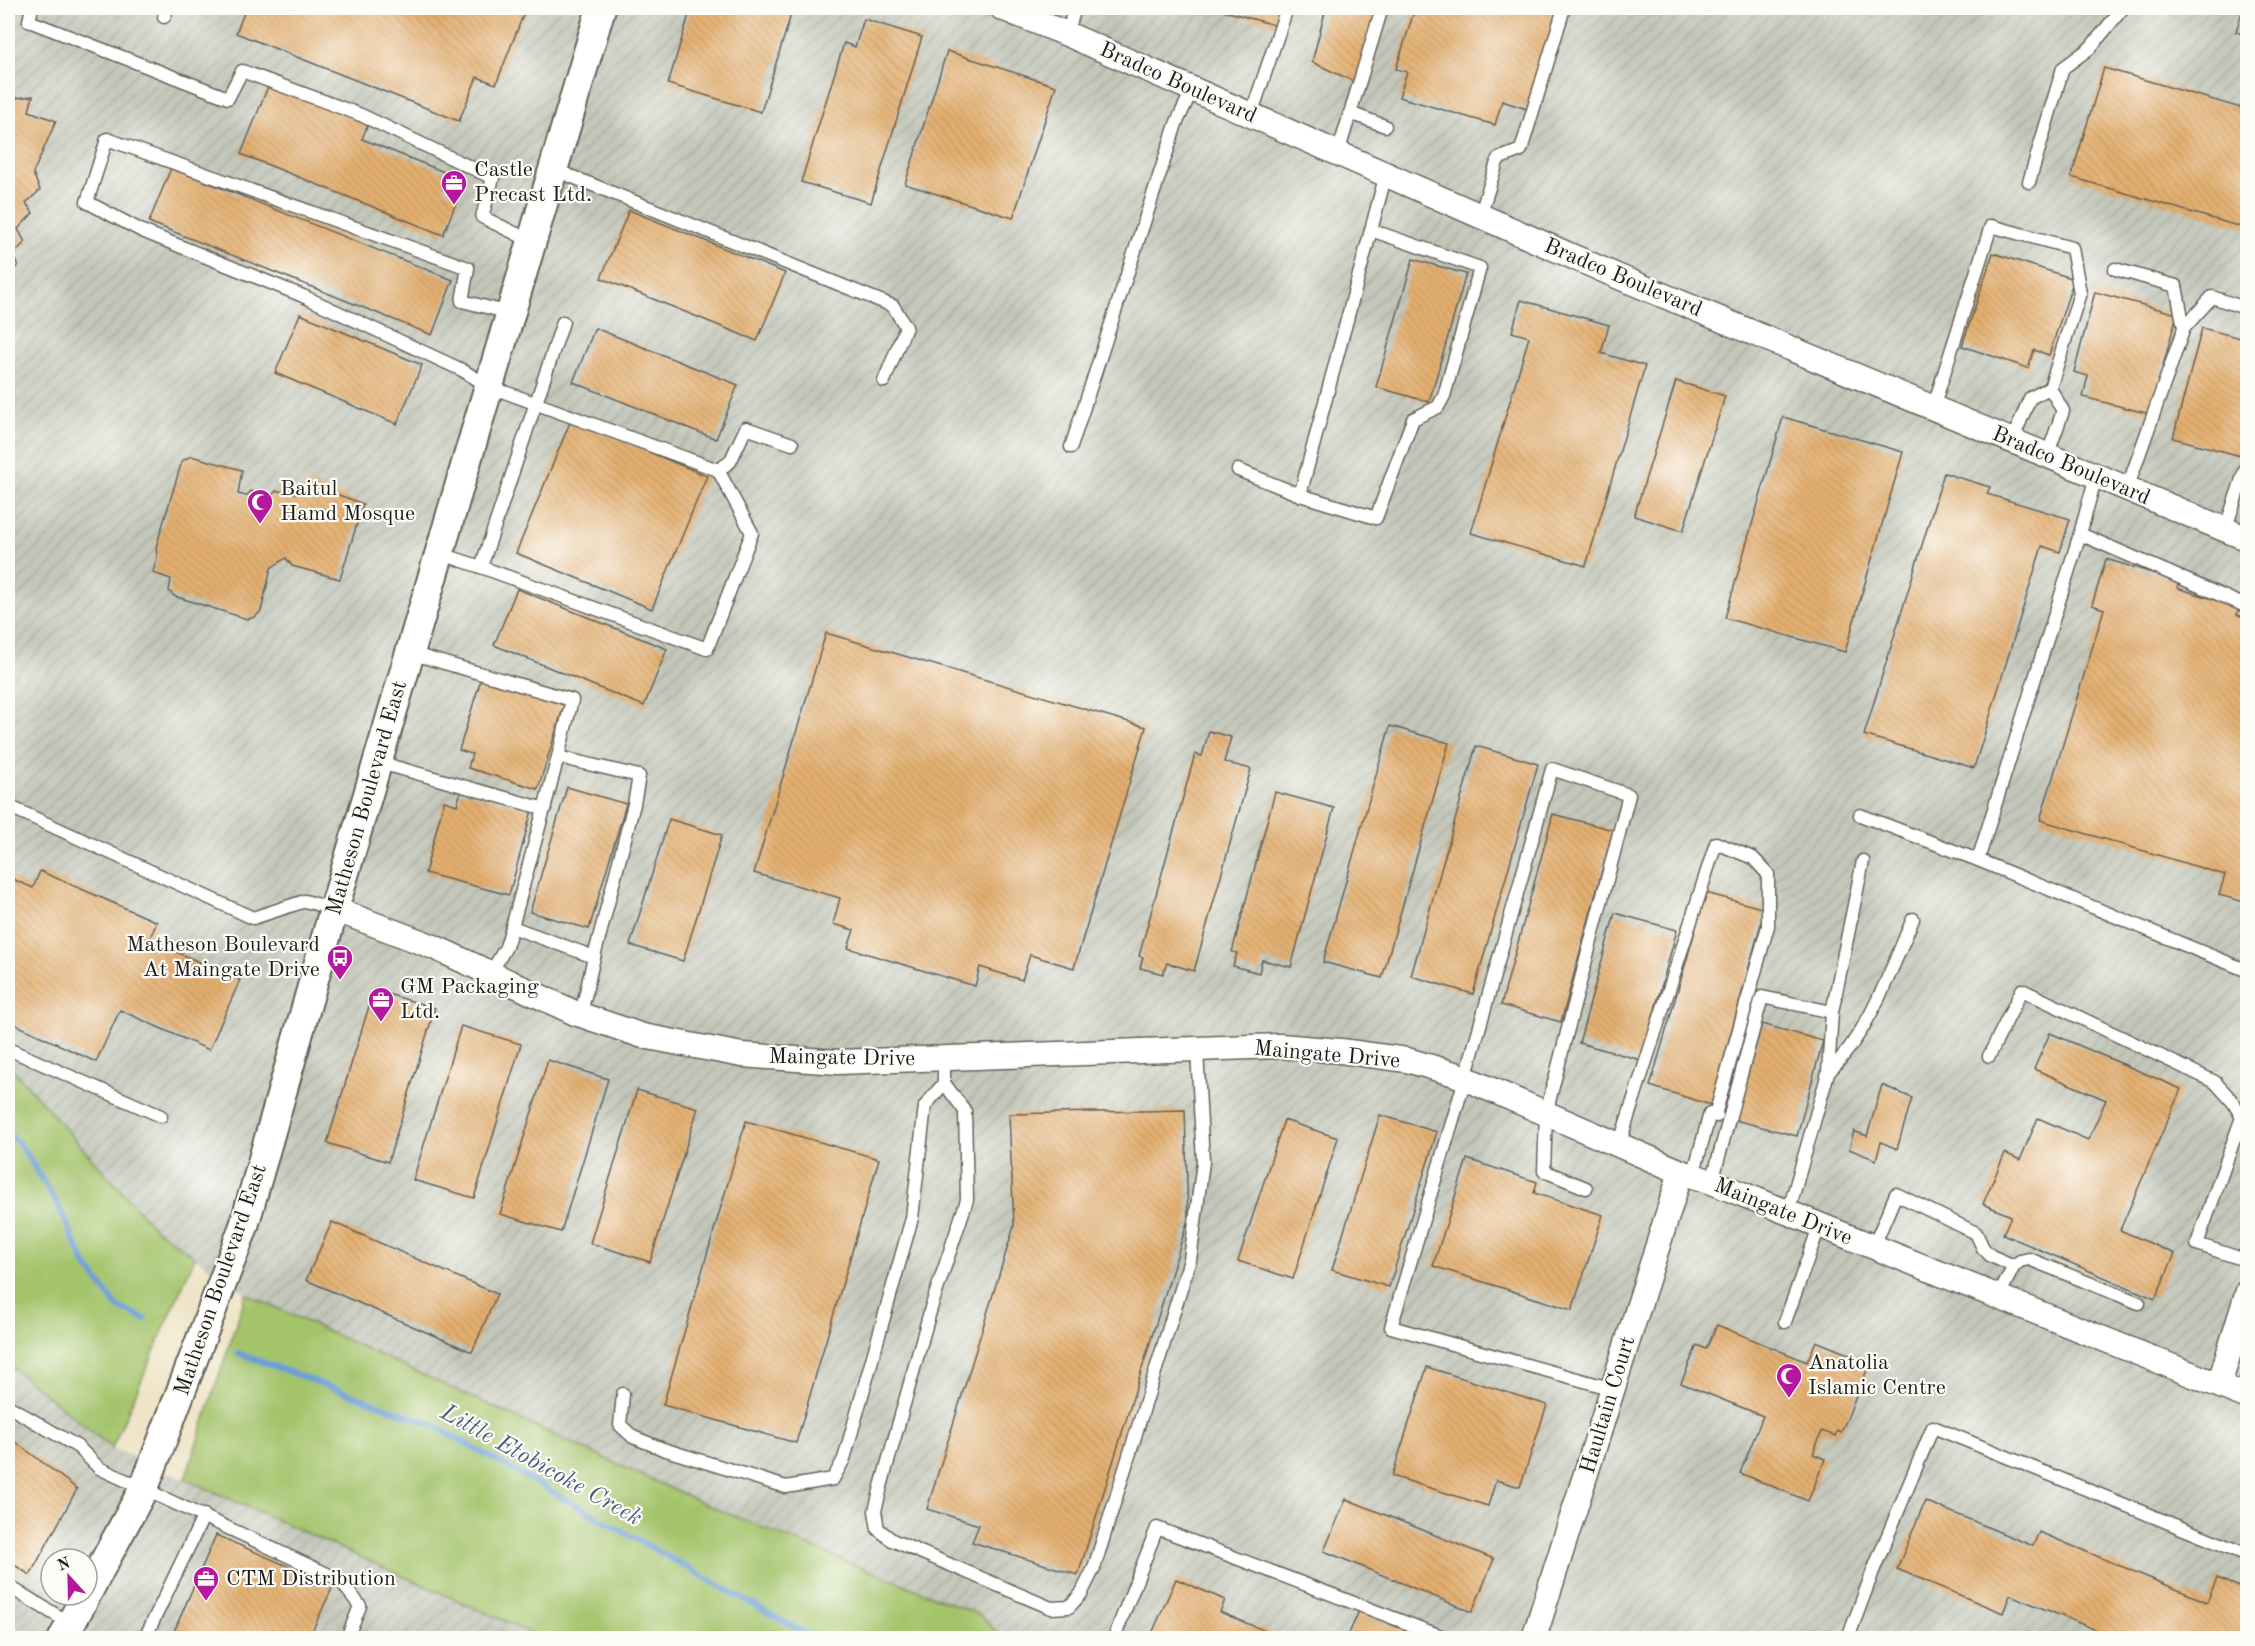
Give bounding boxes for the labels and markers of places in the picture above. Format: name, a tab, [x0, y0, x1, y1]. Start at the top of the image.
place label: Castle Precast Ltd.	[474, 159, 592, 206]
office icon: Castle Precast Ltd.	[439, 168, 469, 206]
place label: Baitul Hamd Mosque	[280, 478, 415, 525]
mosque icon: Baitul Hamd Mosque	[245, 487, 275, 525]
place label: Matheson Boulevard At Maingate Drive	[126, 934, 320, 981]
bus stop icon: Matheson Boulevard At Maingate Drive	[325, 943, 355, 981]
place label: GM Packaging Ltd.	[400, 976, 539, 1023]
office icon: GM Packaging Ltd.	[366, 985, 396, 1023]
place label: Anatolia Islamic Centre	[1808, 1352, 1946, 1399]
mosque icon: Anatolia Islamic Centre	[1774, 1361, 1804, 1399]
office icon: CTM Distribution	[191, 1564, 221, 1602]
place label: CTM Distribution	[226, 1568, 396, 1590]

